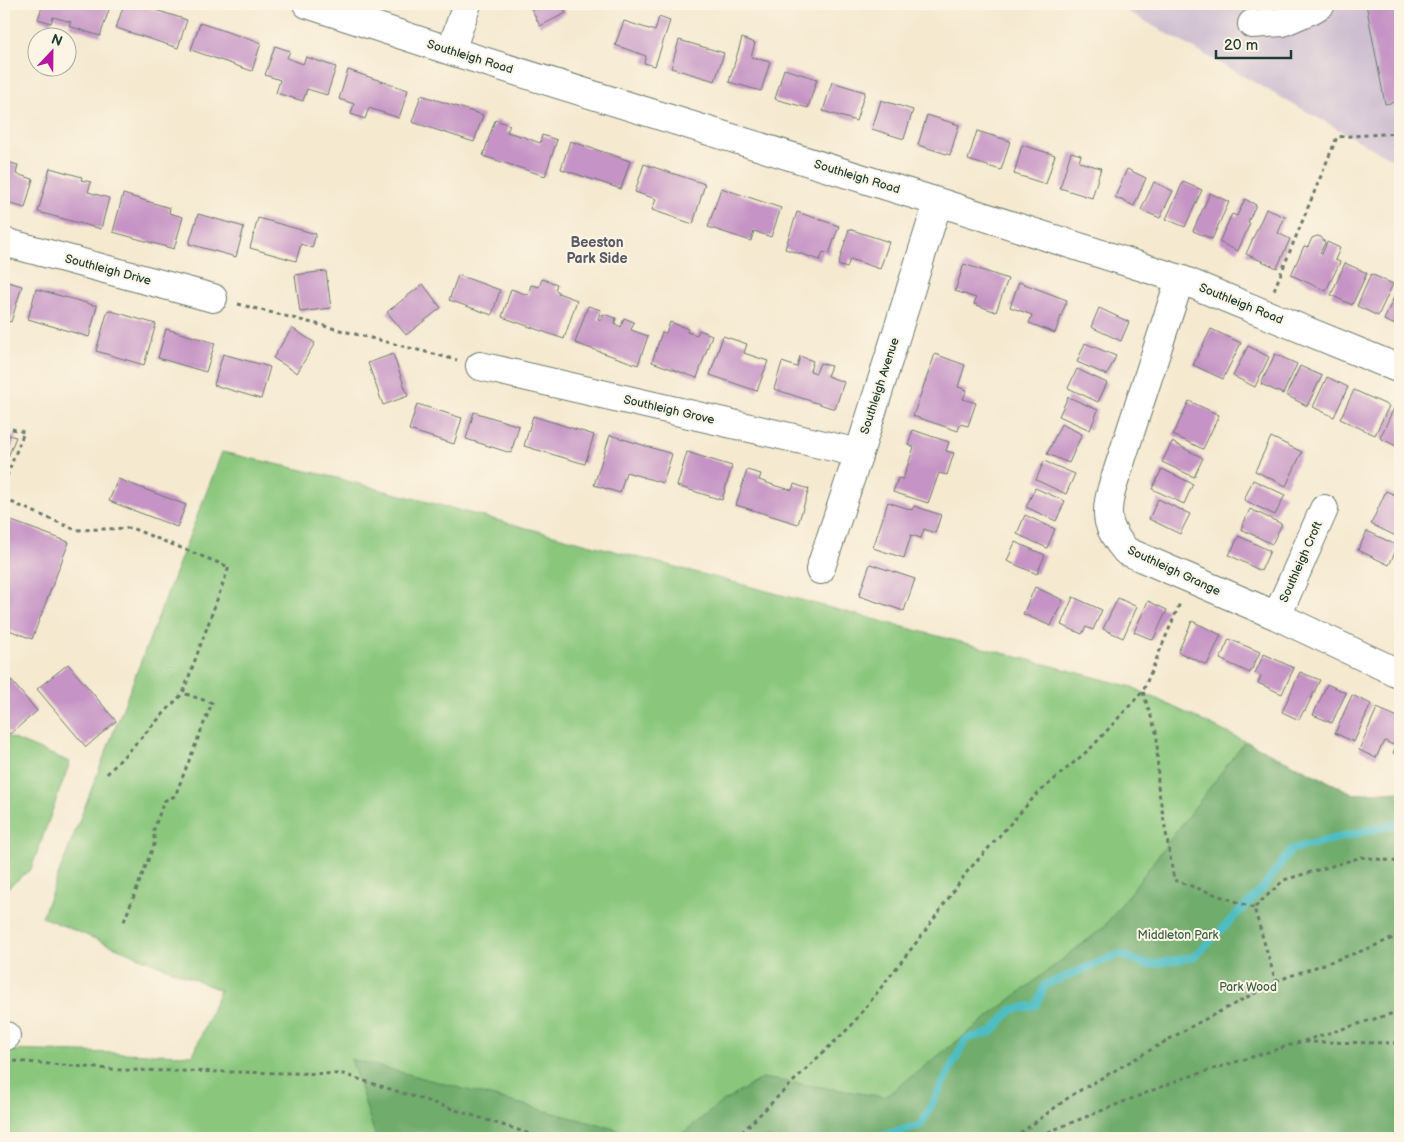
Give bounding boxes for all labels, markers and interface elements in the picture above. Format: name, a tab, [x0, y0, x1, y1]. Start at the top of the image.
north arrow	[28, 28, 78, 78]
scale bar	[1216, 28, 1292, 60]
text: N	[49, 31, 65, 50]
text: 20 m	[1224, 36, 1258, 55]
street label: Southleigh Road	[425, 37, 515, 77]
street label: Southleigh Road	[812, 157, 902, 197]
district label: Beeston Park Side	[566, 234, 628, 267]
street label: Southleigh Drive	[63, 251, 153, 289]
street label: Southleigh Road	[1197, 280, 1285, 328]
street label: Southleigh Avenue	[857, 336, 903, 436]
street label: Southleigh Grove	[622, 392, 716, 428]
street label: Southleigh Croft	[1276, 519, 1326, 605]
street label: Southleigh Grange	[1125, 543, 1223, 599]
park label: Middleton Park	[1138, 928, 1219, 943]
park label: Park Wood	[1219, 980, 1277, 995]

